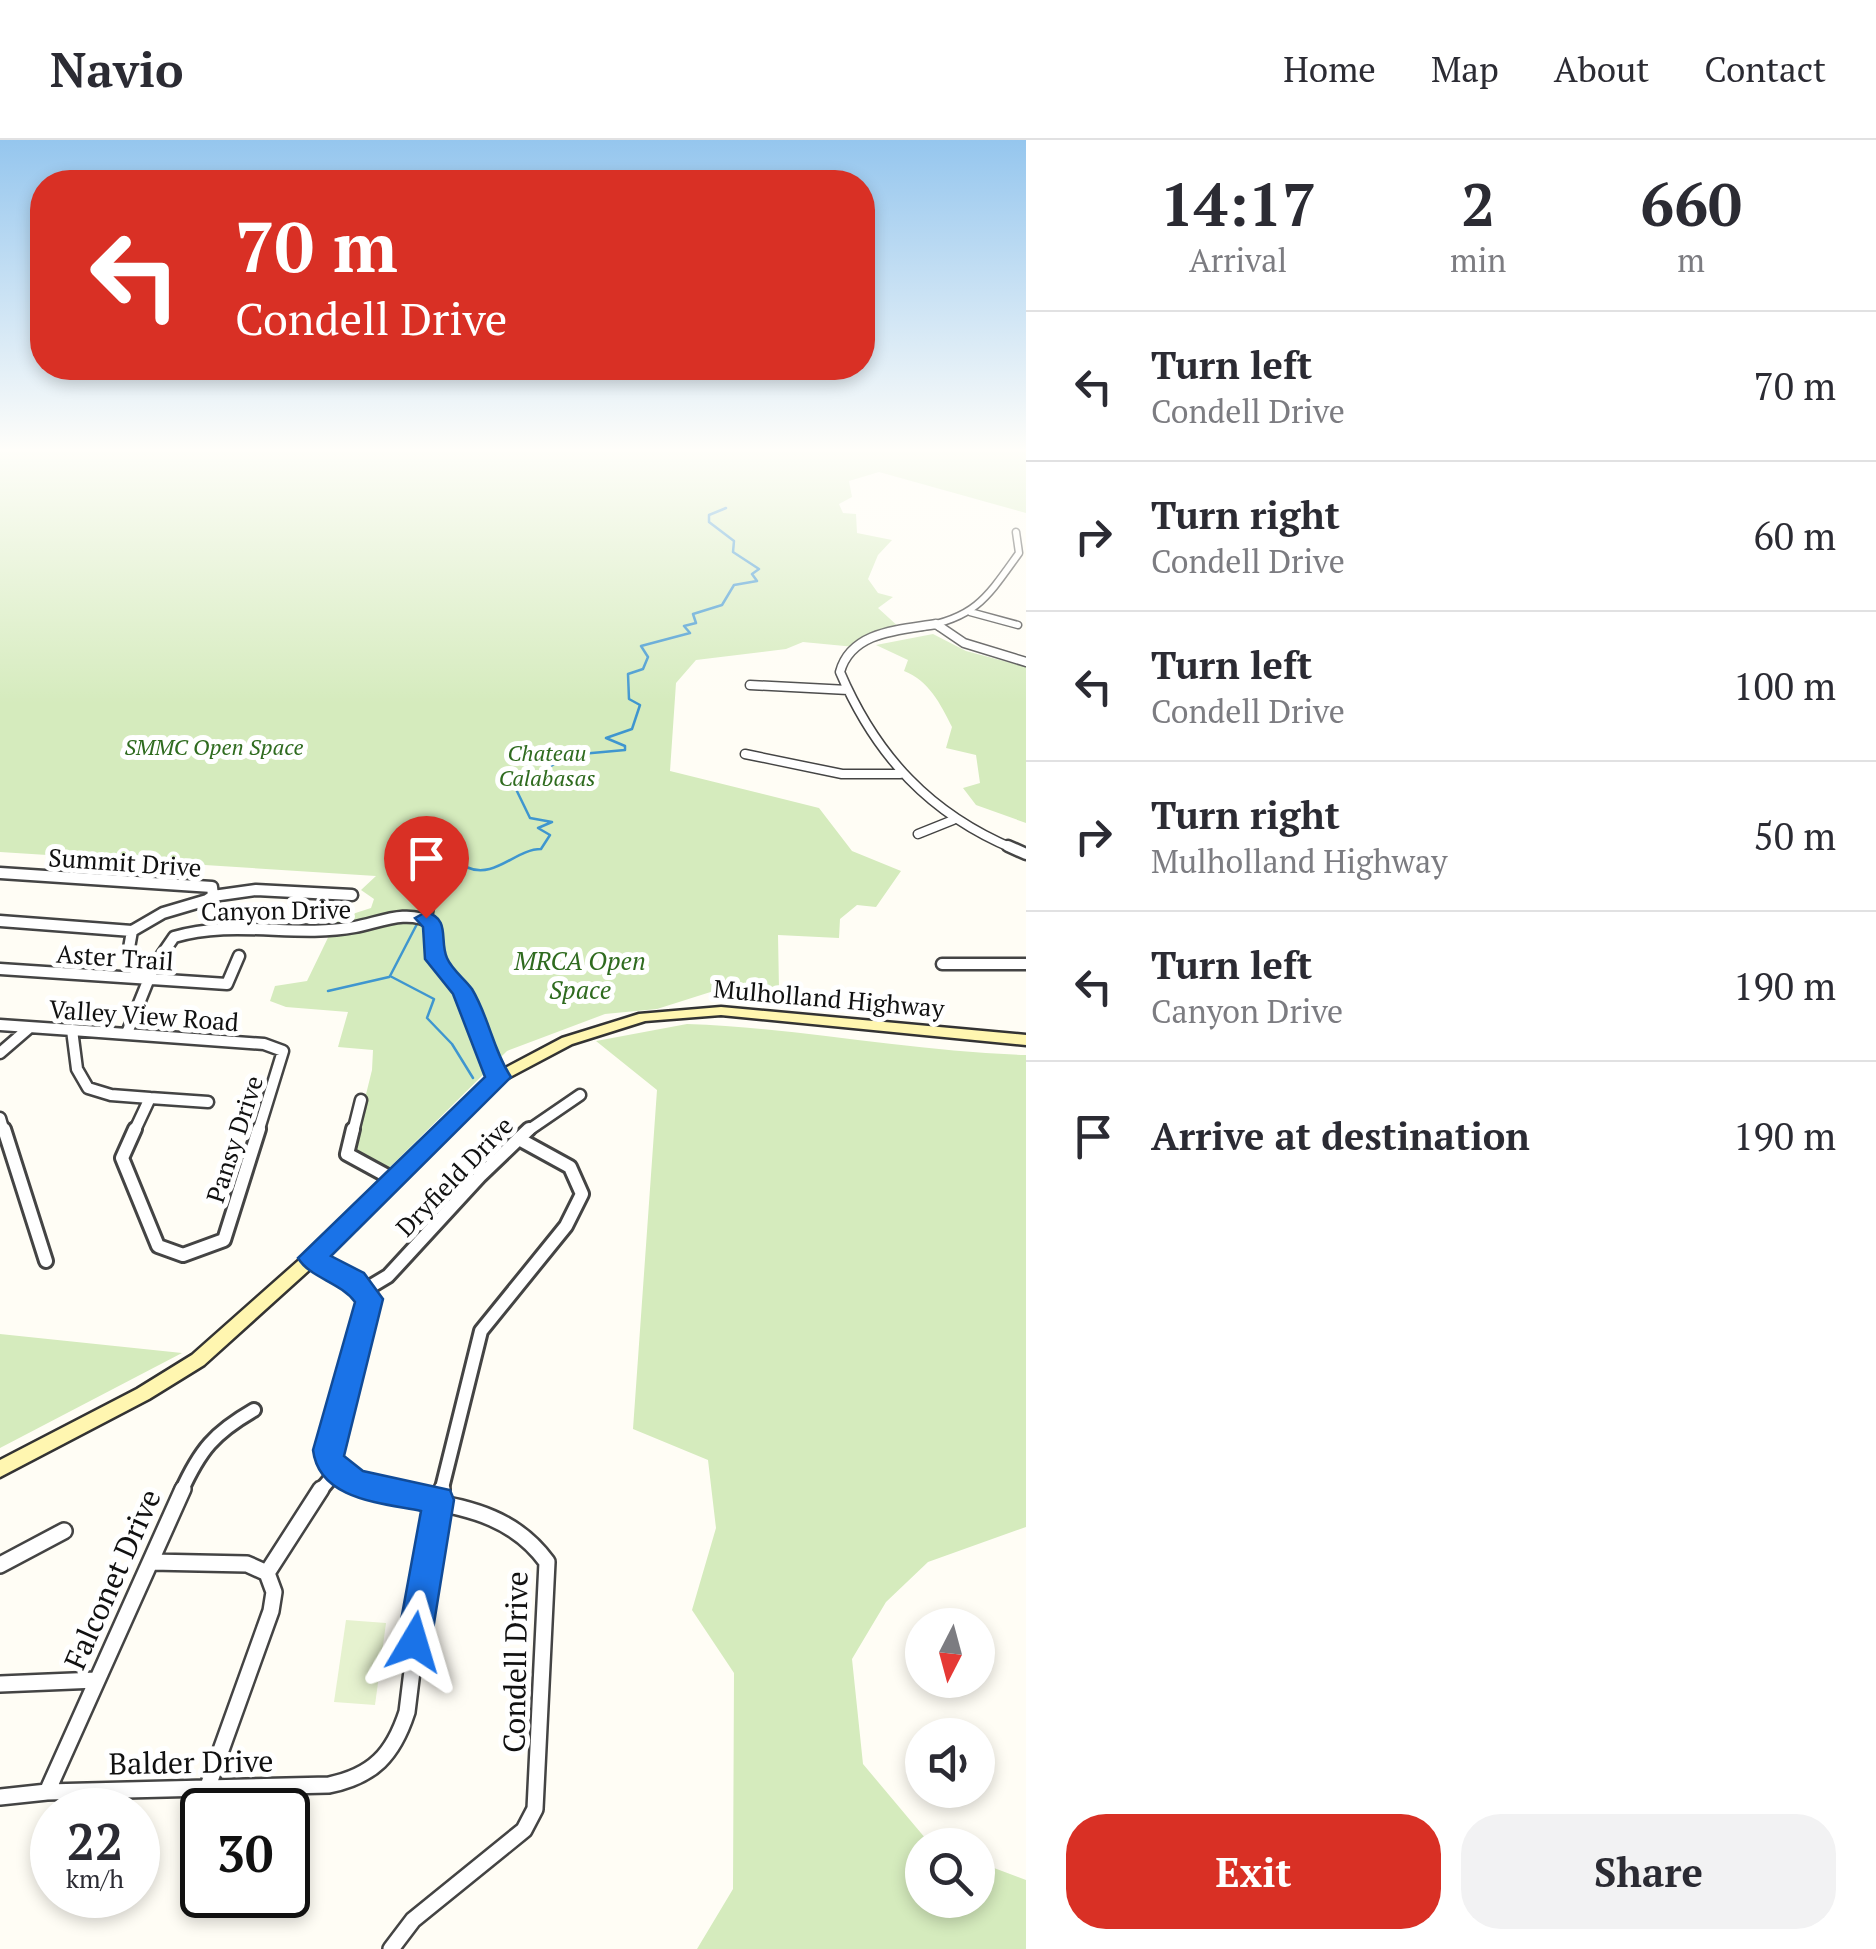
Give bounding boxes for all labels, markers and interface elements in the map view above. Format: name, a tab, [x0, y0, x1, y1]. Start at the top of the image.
text: Navio	[50, 37, 183, 101]
text: Home	[1283, 46, 1376, 92]
text: Map	[1431, 46, 1499, 92]
text: About	[1554, 46, 1649, 92]
text: Contact	[1704, 46, 1826, 92]
text: 14:17	[1160, 164, 1316, 243]
text: 2	[1461, 164, 1495, 243]
text: 660	[1640, 164, 1742, 243]
text: 70 m	[235, 199, 398, 292]
icon: left	[70, 210, 200, 340]
text: Arrival	[1189, 239, 1287, 281]
text: min	[1450, 239, 1506, 281]
text: m	[1677, 239, 1705, 281]
text: Condell Drive	[235, 288, 507, 348]
text: Turn left	[1151, 340, 1312, 390]
icon: left	[1066, 359, 1121, 414]
text: 70 m	[1753, 361, 1836, 411]
text: Condell Drive	[1151, 390, 1345, 432]
text: Turn right	[1151, 490, 1340, 540]
icon: right	[1066, 509, 1121, 564]
text: 60 m	[1753, 511, 1836, 561]
text: Condell Drive	[1151, 540, 1345, 582]
text: Turn left	[1151, 640, 1312, 690]
icon: left	[1066, 659, 1121, 714]
text: 100 m	[1733, 661, 1836, 711]
text: Condell Drive	[1151, 690, 1345, 732]
park label: SMMC Open Space	[124, 732, 304, 761]
park label: Chateau Calabasas	[499, 738, 595, 792]
text: Turn right	[1151, 790, 1340, 840]
icon: right	[1066, 809, 1121, 864]
text: 50 m	[1753, 811, 1836, 861]
pin	[384, 816, 469, 919]
icon: arrive	[399, 831, 454, 886]
street label: Summit Drive	[47, 840, 203, 884]
text: Mulholland Highway	[1151, 840, 1447, 882]
street label: Canyon Drive	[201, 892, 351, 928]
street label: Aster Trail	[55, 936, 175, 978]
text: Turn left	[1151, 940, 1312, 990]
park label: MRCA Open Space	[513, 944, 646, 1006]
icon: left	[1066, 959, 1121, 1014]
text: 190 m	[1733, 961, 1836, 1011]
street label: Mulholland Highway	[712, 971, 946, 1025]
text: Canyon Drive	[1151, 990, 1343, 1032]
street label: Valley View Road	[48, 992, 240, 1038]
street label: Pansy Drive	[198, 1071, 270, 1207]
street label: Dryfield Drive	[388, 1109, 520, 1243]
icon: arrive	[1066, 1109, 1121, 1164]
text: Arrive at destination	[1151, 1111, 1530, 1161]
text: 190 m	[1733, 1111, 1836, 1161]
street label: Falconet Drive	[54, 1483, 170, 1675]
street label: Condell Drive	[493, 1571, 537, 1753]
position arrow	[362, 1590, 466, 1694]
north arrow	[905, 1608, 995, 1698]
map controls	[905, 1608, 995, 1918]
button: sound	[905, 1718, 995, 1808]
street label: Balder Drive	[108, 1741, 274, 1783]
speed limit sign: 30	[180, 1788, 310, 1918]
text: 22	[67, 1808, 123, 1874]
button: Exit	[1066, 1814, 1441, 1929]
button: Share	[1461, 1814, 1836, 1929]
button: search	[905, 1828, 995, 1918]
text: km/h	[66, 1862, 124, 1895]

